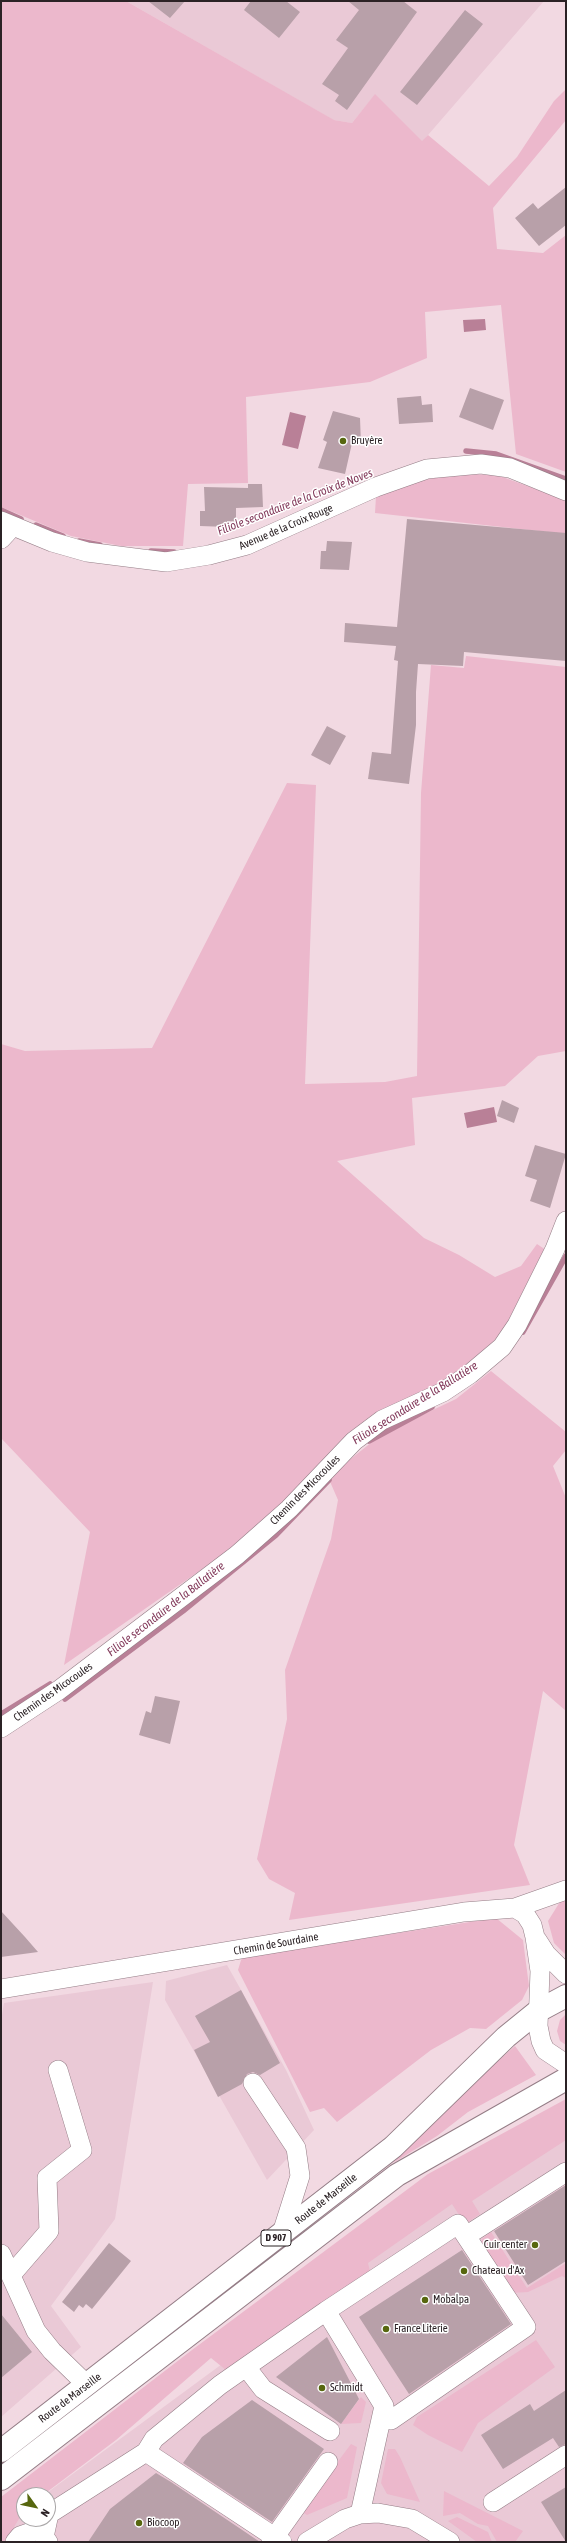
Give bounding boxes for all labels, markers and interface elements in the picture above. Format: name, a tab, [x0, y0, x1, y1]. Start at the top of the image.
place label: Bruyère	[351, 434, 382, 448]
marker: Bruyère	[338, 436, 348, 446]
water label: Filiole secondaire de la Croix de Noves	[215, 466, 375, 538]
street label: Avenue de la Croix Rouge	[237, 501, 335, 553]
water label: Filiole secondaire de la Ballatière	[350, 1358, 480, 1448]
street label: Chemin des Micocoules	[267, 1452, 343, 1528]
water label: Filiole secondaire de la Ballatière	[104, 1559, 228, 1659]
street label: Chemin des Micocoules	[11, 1660, 95, 1724]
street label: Chemin de Sourdaine	[233, 1930, 319, 1958]
street label: Route de Marseille	[292, 2171, 360, 2227]
road number: D 907	[261, 2230, 291, 2246]
place label: Cuir center	[484, 2238, 527, 2252]
marker: Cuir center	[530, 2240, 540, 2250]
place label: Chateau d'Ax	[472, 2264, 524, 2278]
marker: Chateau d'Ax	[459, 2266, 469, 2276]
place label: Mobalpa	[433, 2293, 469, 2307]
marker: Mobalpa	[420, 2295, 430, 2305]
place label: France Literie	[394, 2322, 448, 2336]
marker: France Literie	[381, 2324, 391, 2334]
street label: Route de Marseille	[36, 2370, 104, 2426]
place label: Schmidt	[330, 2381, 363, 2395]
marker: Schmidt	[317, 2383, 327, 2393]
north arrow	[16, 2487, 56, 2527]
text: N	[38, 2507, 52, 2519]
place label: Biocoop	[147, 2516, 180, 2530]
marker: Biocoop	[134, 2518, 144, 2528]

